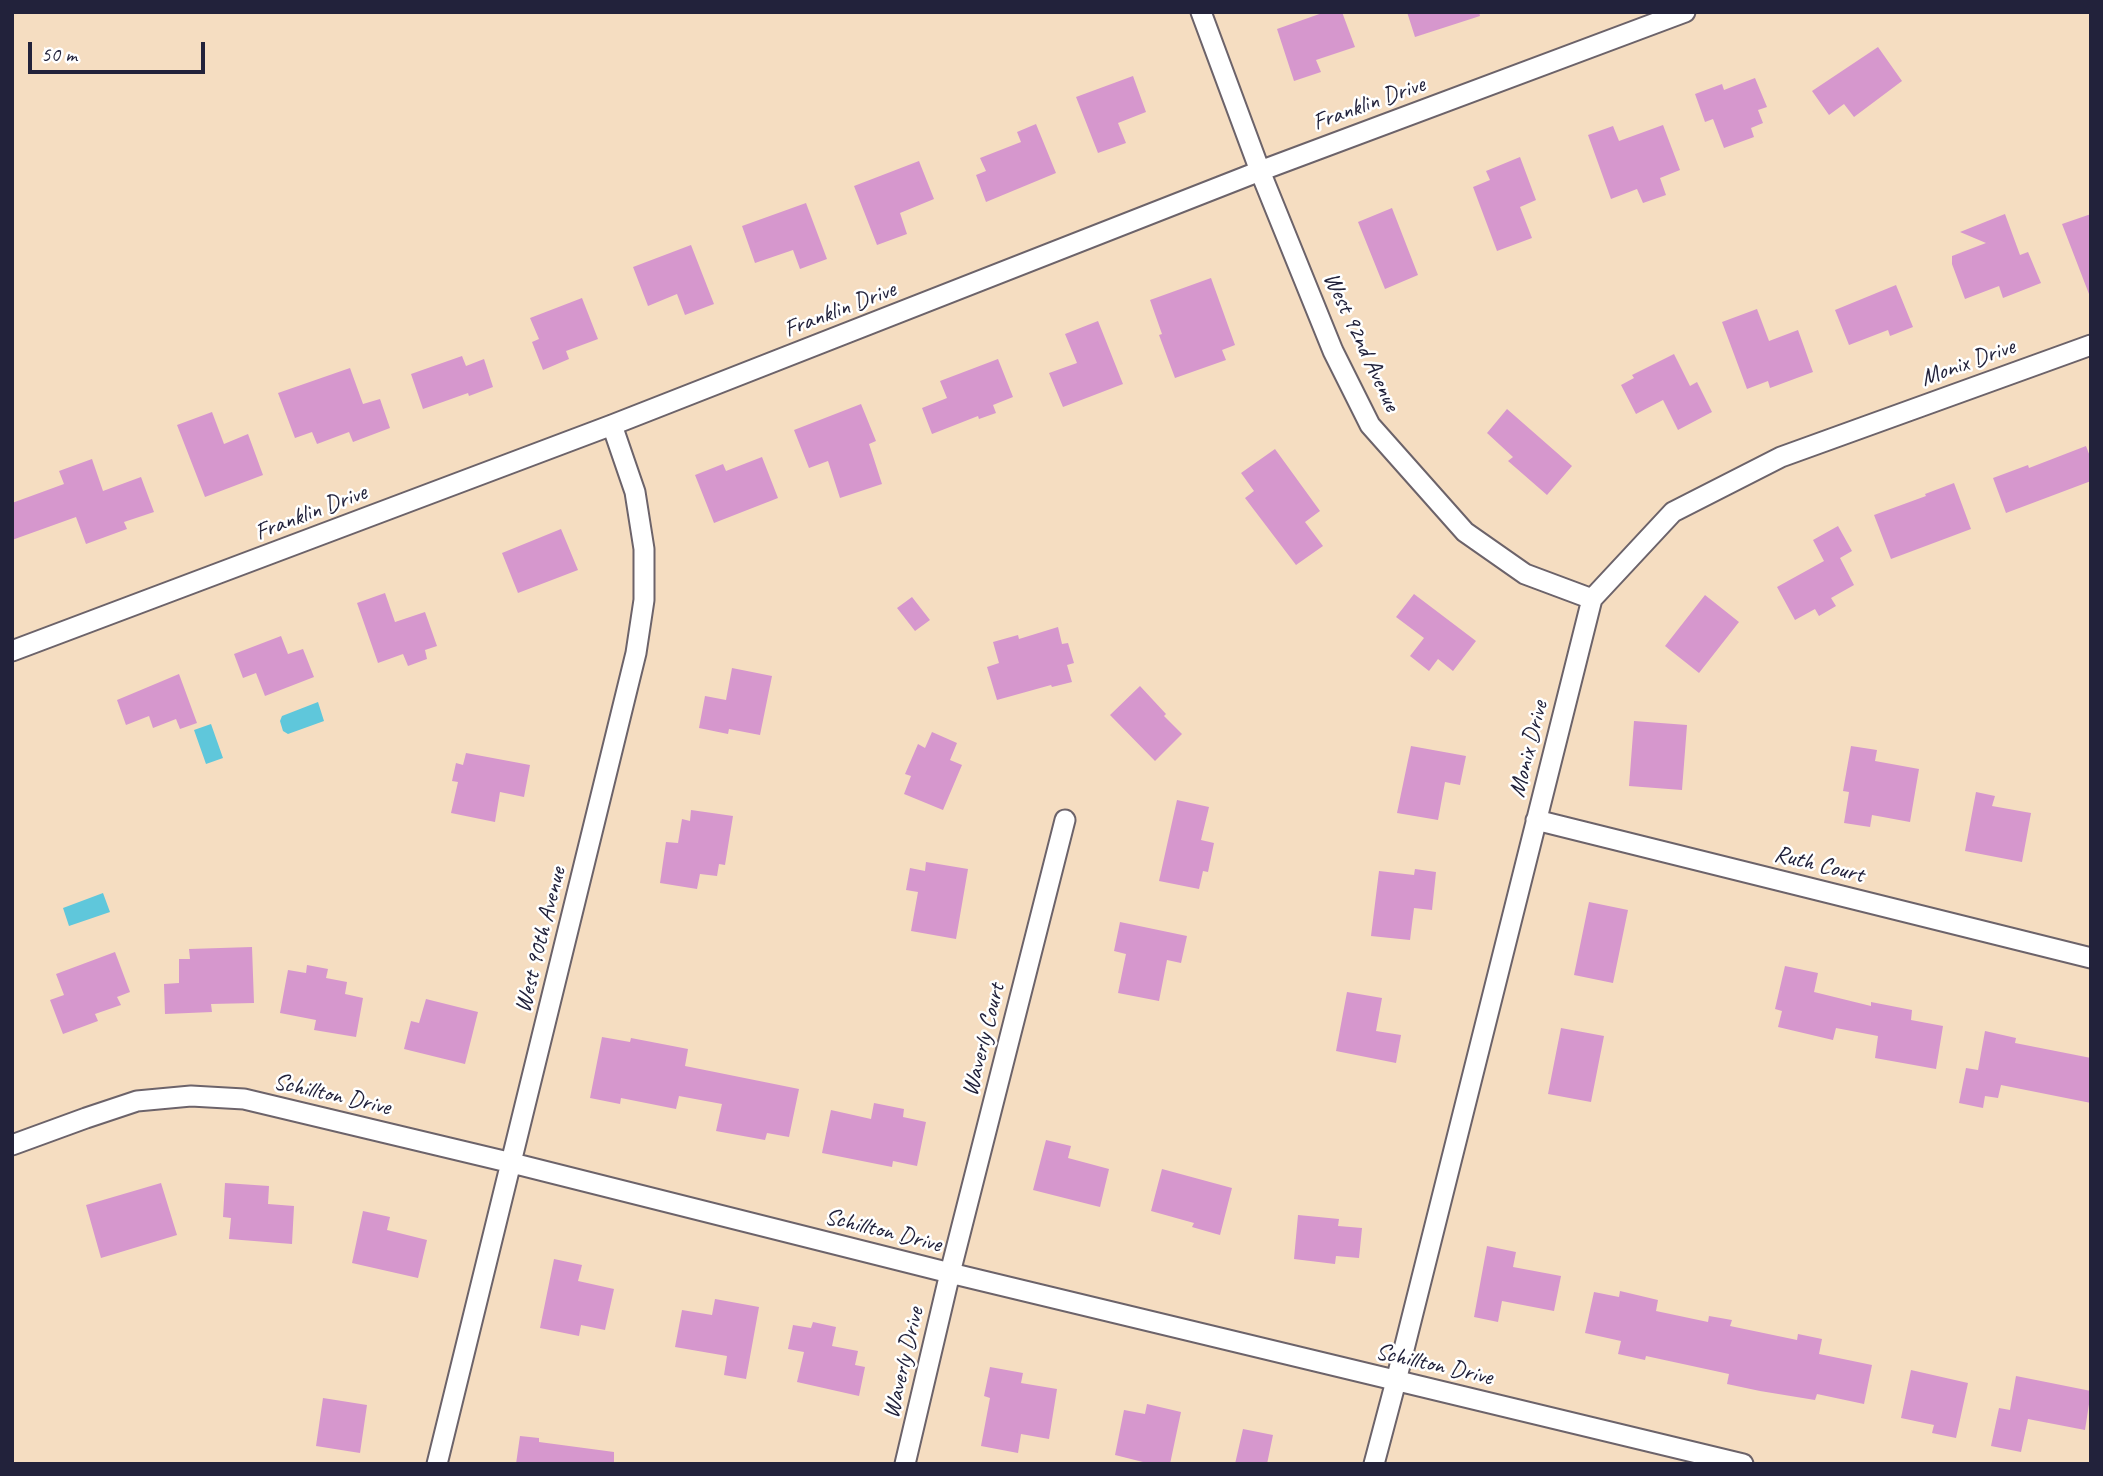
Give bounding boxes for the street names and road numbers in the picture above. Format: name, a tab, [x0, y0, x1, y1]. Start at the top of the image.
street label: Franklin Drive	[1309, 70, 1429, 138]
street label: West 92nd Avenue	[1316, 268, 1406, 416]
street label: Franklin Drive	[780, 276, 900, 344]
street label: Monix Drive	[1917, 333, 2019, 393]
street label: Franklin Drive	[251, 479, 371, 547]
street label: Monix Drive	[1503, 698, 1555, 800]
street label: Ruth Court	[1771, 840, 1867, 890]
street label: West 90th Avenue	[509, 864, 573, 1016]
street label: Waverly Court	[956, 981, 1012, 1099]
street label: Schillton Drive	[271, 1068, 393, 1122]
street label: Schillton Drive	[822, 1203, 944, 1259]
street label: Waverly Drive	[877, 1305, 931, 1421]
street label: Schillton Drive	[1373, 1338, 1495, 1392]

